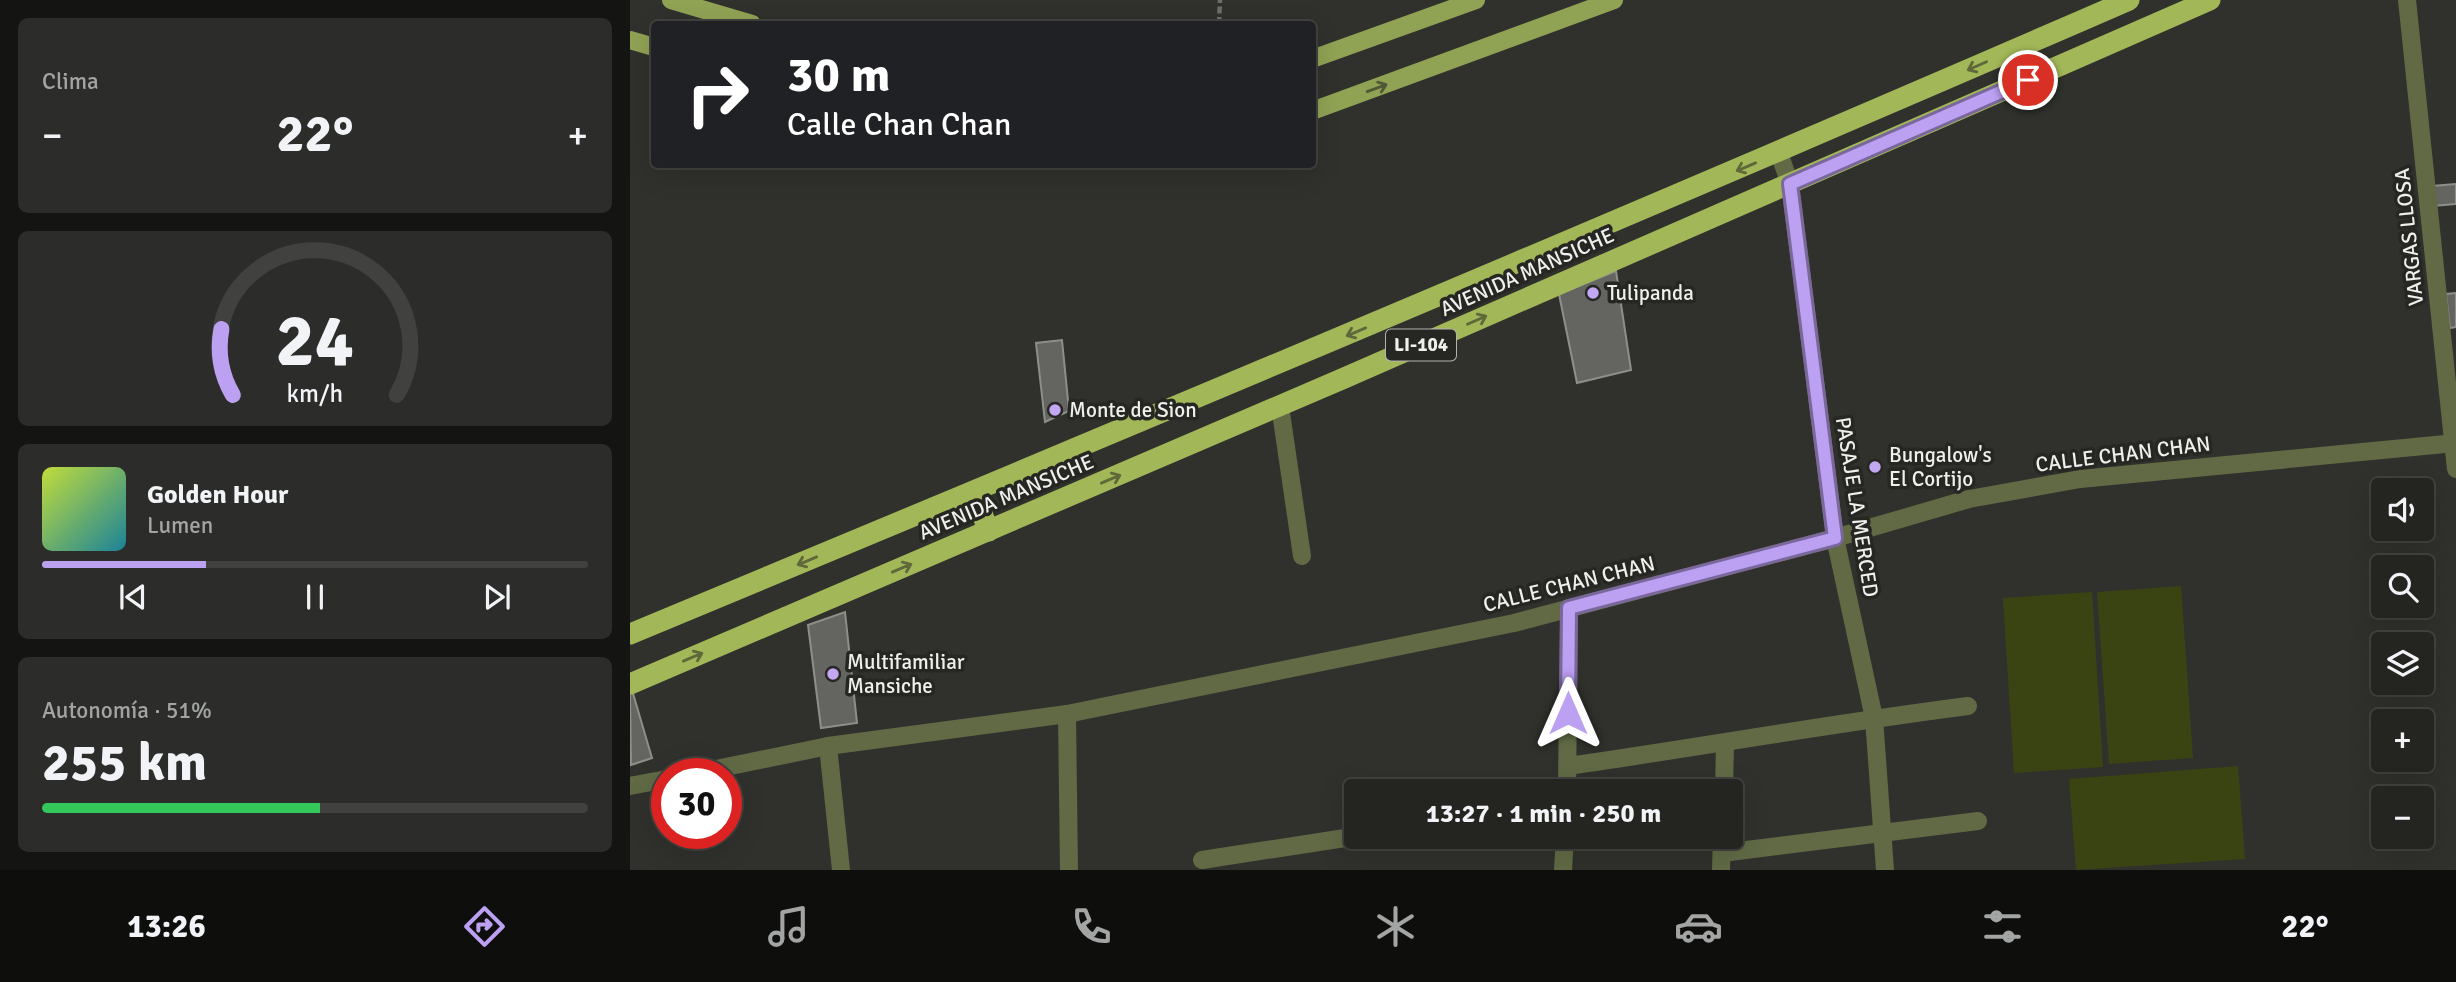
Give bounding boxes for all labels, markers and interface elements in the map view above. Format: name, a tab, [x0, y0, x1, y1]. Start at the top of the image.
text: 30 m	[787, 45, 890, 105]
icon: right	[672, 49, 763, 140]
pin	[1998, 50, 2058, 110]
one-way arrow	[1967, 61, 1988, 74]
icon: arrive	[2009, 61, 2047, 99]
text: Clima	[42, 67, 99, 96]
one-way arrow	[1365, 81, 1387, 93]
text: 22°	[277, 102, 353, 166]
text: Calle Chan Chan	[787, 105, 1011, 144]
text: −	[42, 112, 63, 159]
text: +	[567, 112, 588, 159]
one-way arrow	[1735, 161, 1757, 174]
street label: VARGAS LLOSA	[2389, 167, 2429, 307]
street label: AVENIDA MANSICHE	[1436, 222, 1618, 322]
place label: Tulipanda	[1607, 280, 1694, 306]
marker: Tulipanda	[1585, 285, 1601, 301]
text: 24	[276, 297, 354, 386]
one-way arrow	[1466, 313, 1488, 326]
one-way arrow	[1346, 326, 1367, 339]
road number: LI-104	[1386, 330, 1456, 360]
text: km/h	[287, 377, 343, 408]
place label: Monte de Sion	[1069, 397, 1197, 423]
marker: Monte de Sion	[1047, 402, 1063, 418]
street label: PASAJE LA MERCED	[1830, 415, 1884, 599]
street label: CALLE CHAN CHAN	[2034, 430, 2212, 478]
place label: Bungalow's El Cortijo	[1889, 442, 1992, 492]
street label: AVENIDA MANSICHE	[915, 448, 1097, 546]
marker: Bungalow's El Cortijo	[1867, 459, 1883, 475]
one-way arrow	[1100, 471, 1121, 484]
map controls	[2371, 478, 2434, 849]
button: sound	[2371, 478, 2434, 541]
text: Golden Hour	[147, 479, 288, 511]
text: Lumen	[147, 511, 213, 540]
street label: CALLE CHAN CHAN	[1480, 550, 1658, 618]
one-way arrow	[796, 555, 818, 568]
button: search	[2371, 555, 2434, 618]
one-way arrow	[891, 561, 912, 574]
icon: previous	[114, 578, 152, 616]
icon: pause	[296, 578, 334, 616]
icon: next	[478, 578, 516, 616]
button: layers	[2371, 632, 2434, 695]
place label: Multifamiliar Mansiche	[847, 649, 965, 699]
one-way arrow	[681, 650, 703, 663]
marker: Multifamiliar Mansiche	[825, 666, 841, 682]
position arrow	[1531, 676, 1605, 750]
text: Autonomía · 51%	[42, 696, 212, 725]
button: +	[2371, 709, 2434, 772]
text: 255 km	[42, 731, 207, 795]
speed limit sign: 30	[651, 758, 742, 849]
button: −	[2371, 786, 2434, 849]
text: 13:27 · 1 min · 250 m	[1426, 798, 1661, 830]
icon: directions	[460, 902, 509, 951]
icon: music	[764, 902, 813, 951]
icon: phone	[1067, 902, 1116, 951]
icon: climate	[1371, 902, 1420, 951]
icon: car	[1674, 902, 1723, 951]
icon: filters	[1978, 902, 2027, 951]
text: 13:26	[127, 907, 206, 946]
text: 22°	[2281, 907, 2329, 946]

